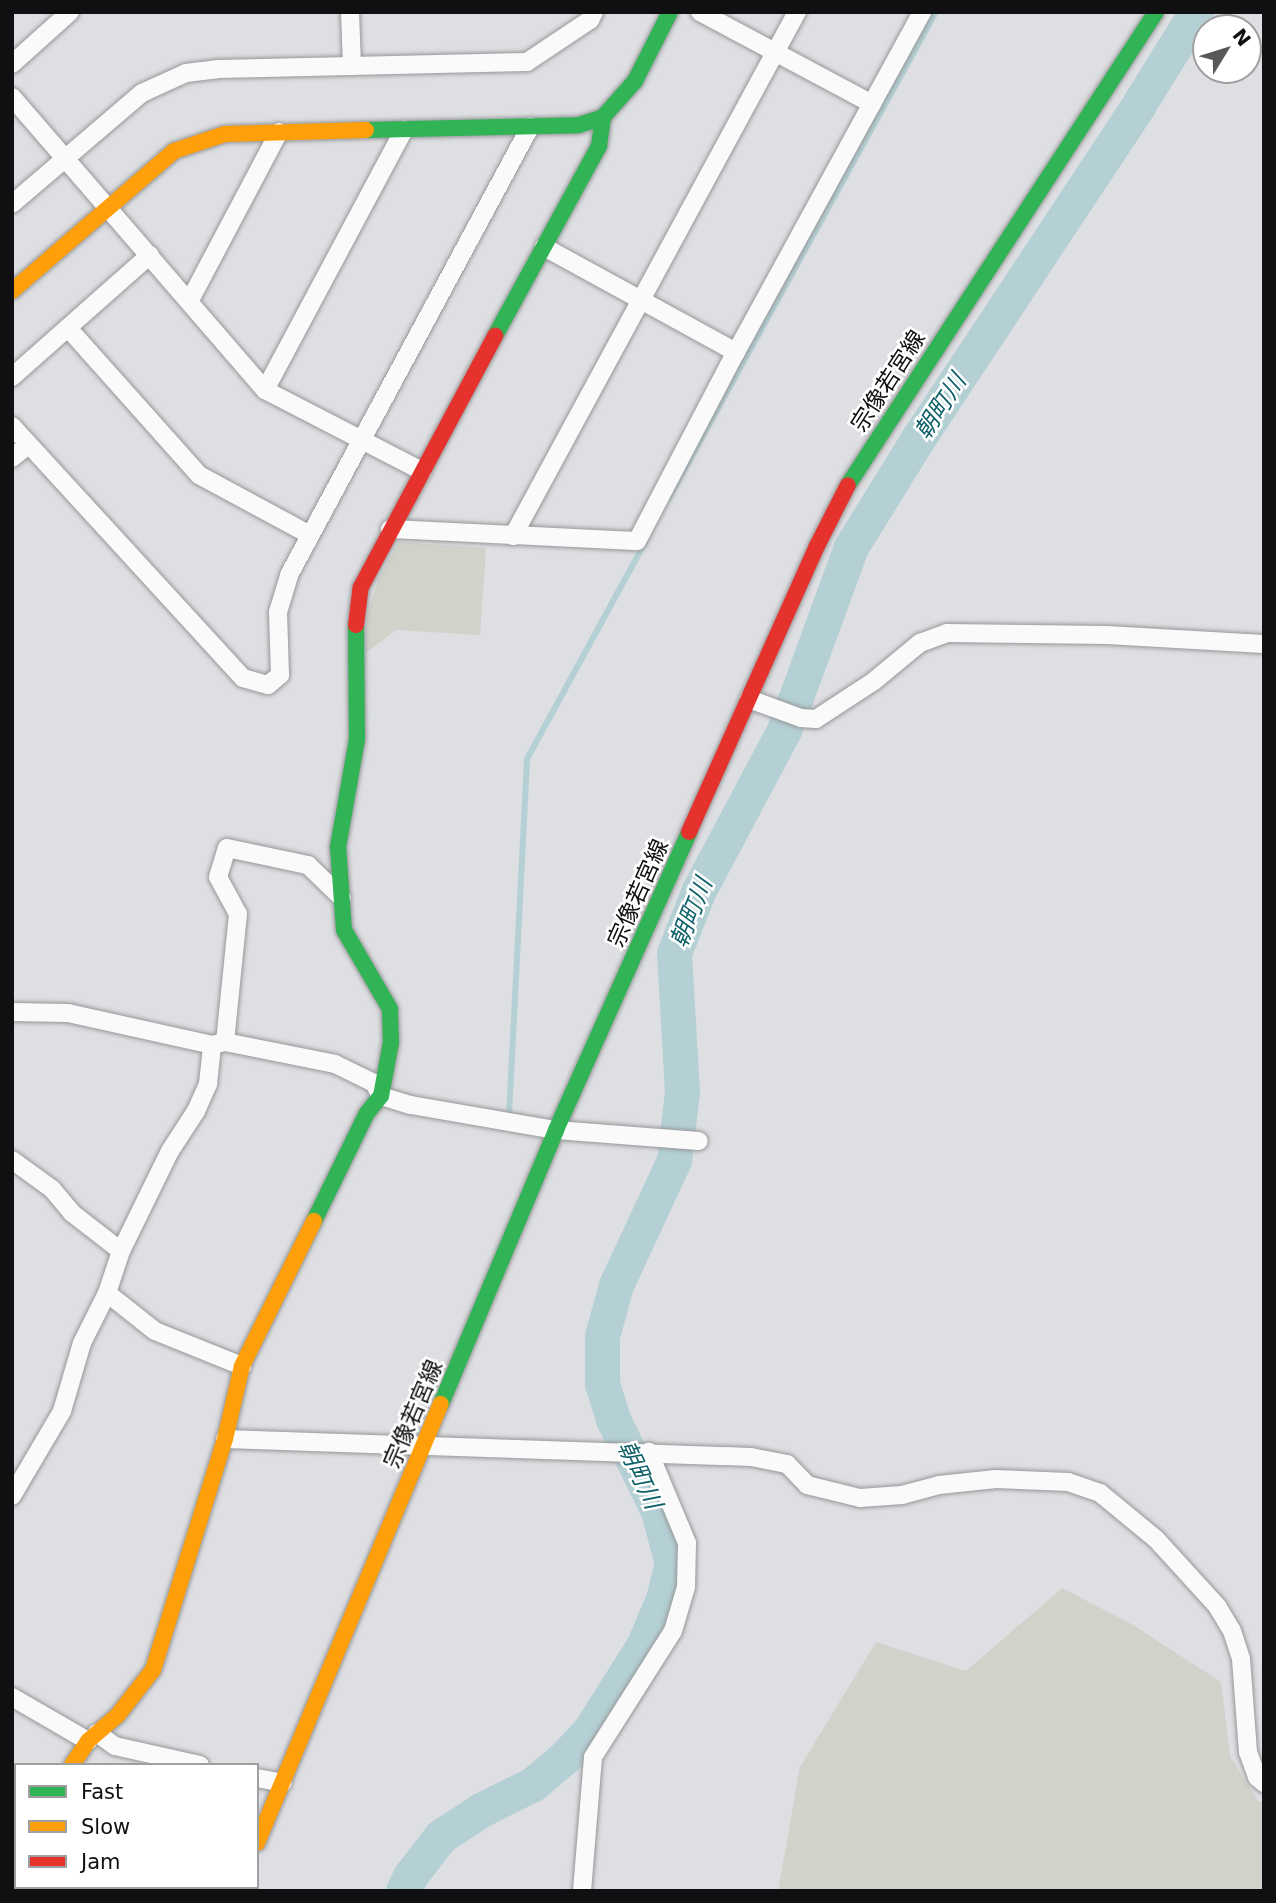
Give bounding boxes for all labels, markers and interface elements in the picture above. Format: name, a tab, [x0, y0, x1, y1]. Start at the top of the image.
north arrow	[1192, 14, 1262, 84]
text: N	[1228, 24, 1256, 50]
street label: 宗像若宮線	[845, 325, 931, 437]
water label: 朝町川	[909, 369, 973, 445]
street label: 宗像若宮線	[602, 835, 674, 951]
water label: 朝町川	[665, 874, 719, 952]
street label: 宗像若宮線	[378, 1356, 448, 1472]
water label: 朝町川	[611, 1436, 667, 1514]
legend	[14, 1763, 259, 1889]
text: Fast	[81, 1780, 123, 1804]
text: Slow	[81, 1815, 130, 1839]
text: Jam	[81, 1850, 121, 1874]

